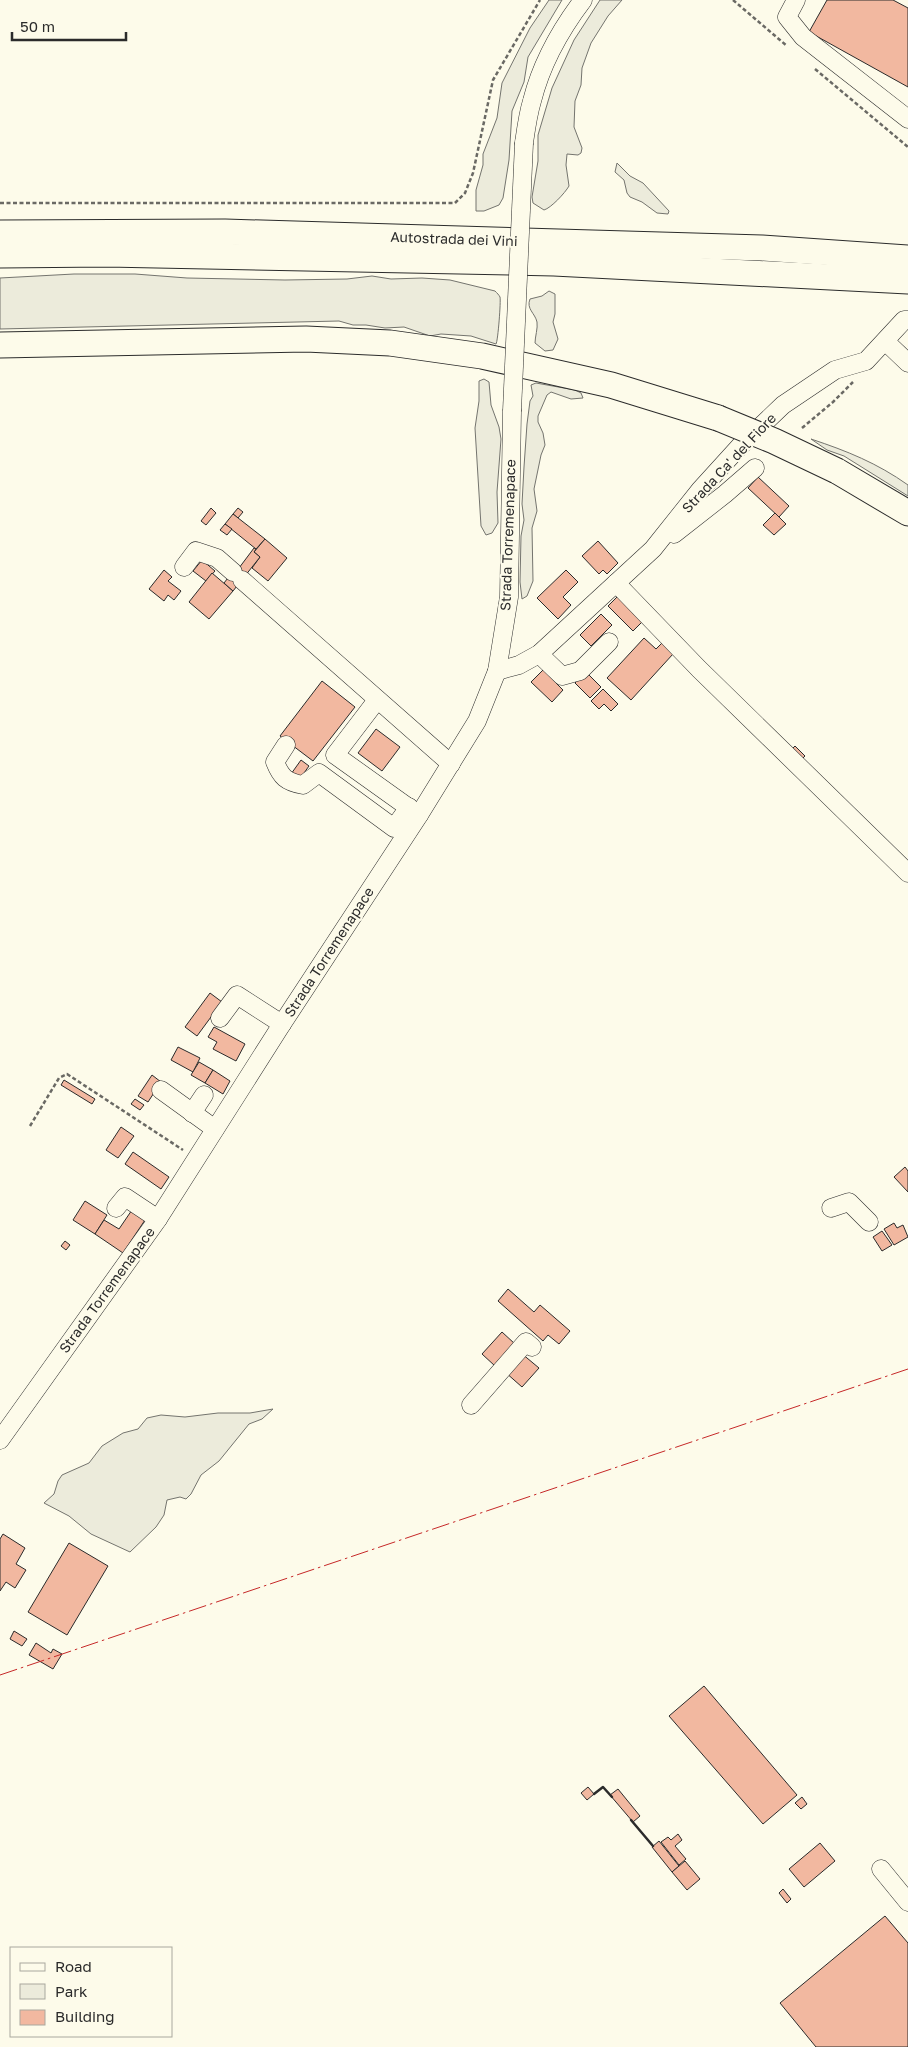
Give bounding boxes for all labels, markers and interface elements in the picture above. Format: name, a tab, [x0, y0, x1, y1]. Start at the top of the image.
scale bar	[12, 10, 126, 42]
text: 50 m	[20, 17, 55, 35]
street label: Autostrada dei Vini	[390, 228, 518, 249]
street label: Strada Ca' del Fiore	[678, 409, 779, 516]
street label: Strada Torremenapace	[496, 459, 519, 611]
street label: Strada Torremenapace	[280, 884, 377, 1020]
street label: Strada Torremenapace	[55, 1223, 158, 1356]
legend	[10, 1947, 172, 2037]
text: Road	[55, 1957, 92, 1975]
text: Park	[55, 1982, 88, 2000]
text: Building	[55, 2007, 115, 2025]

